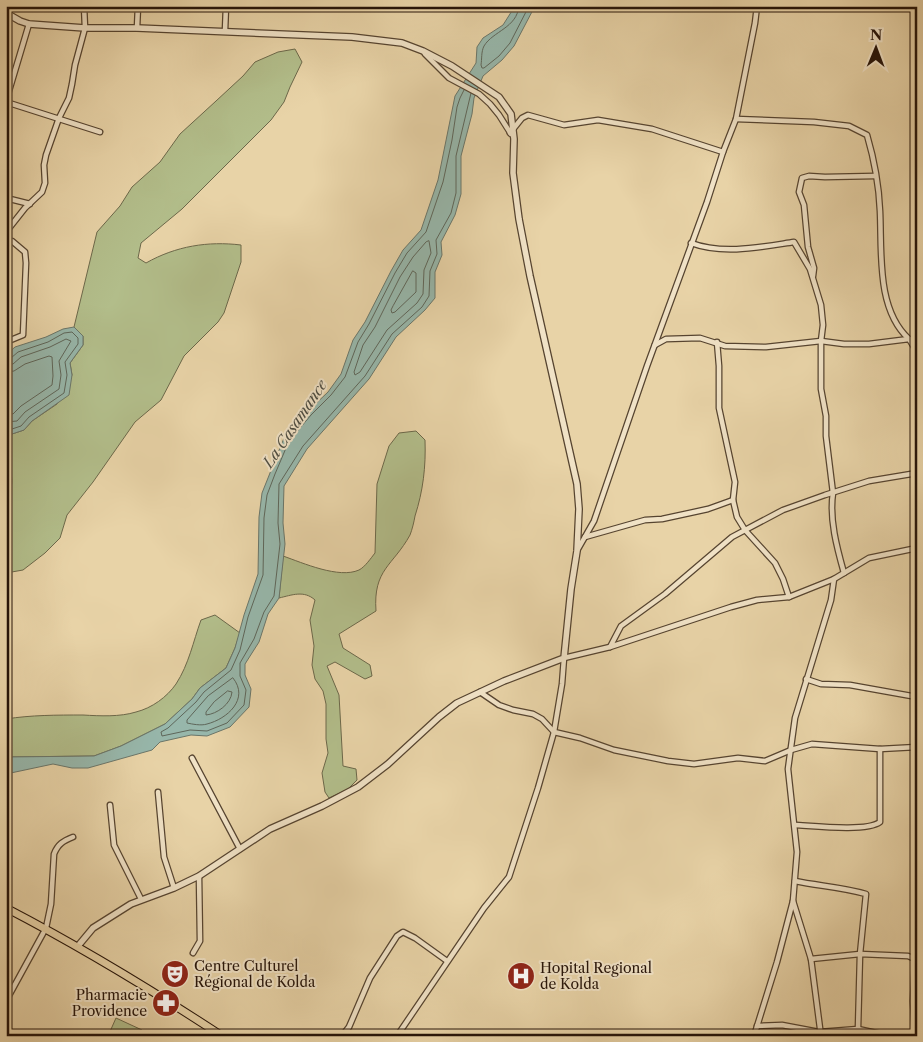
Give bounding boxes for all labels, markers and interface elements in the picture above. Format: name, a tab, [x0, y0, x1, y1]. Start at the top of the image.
north arrow	[850, 22, 900, 72]
text: N	[870, 26, 882, 44]
water label: La Casamance	[258, 376, 331, 472]
place label: Centre Culturel Régional de Kolda	[194, 957, 316, 991]
theatre icon: Centre Culturel Régional de Kolda	[160, 959, 190, 989]
place label: Hopital Regional de Kolda	[540, 959, 652, 993]
hospital icon: Hopital Regional de Kolda	[506, 961, 536, 991]
place label: Pharmacie Providence	[72, 986, 147, 1020]
pharmacy icon: Pharmacie Providence	[151, 988, 181, 1018]

